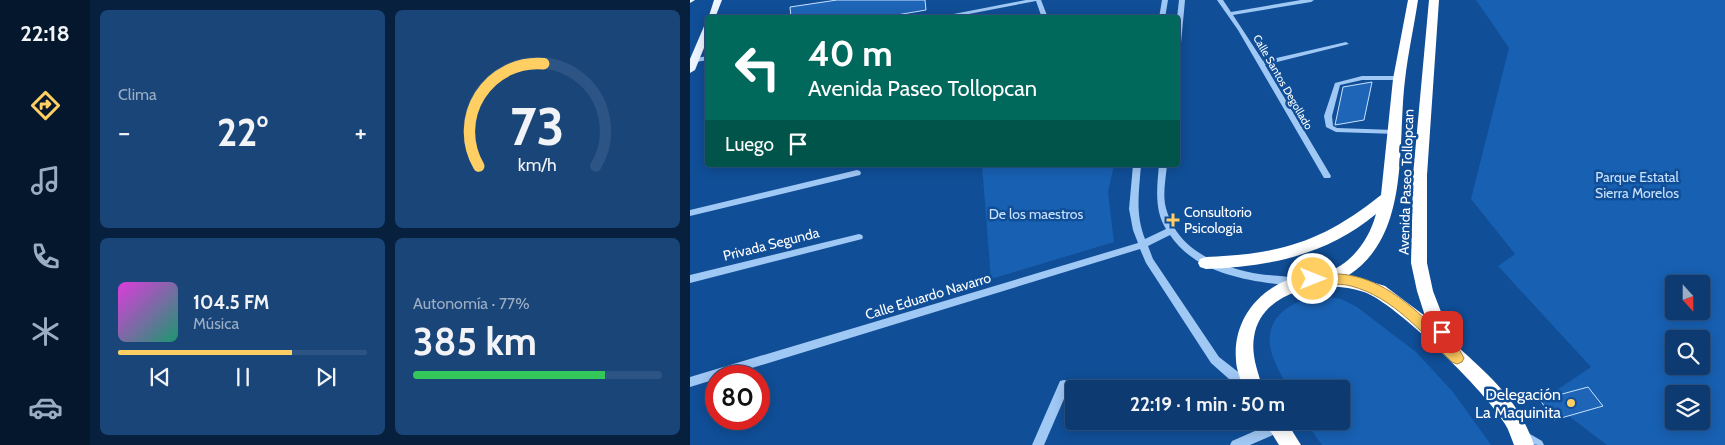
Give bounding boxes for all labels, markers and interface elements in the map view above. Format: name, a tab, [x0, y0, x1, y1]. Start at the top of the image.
text: 22:18	[20, 20, 70, 47]
text: 40 m	[808, 32, 893, 75]
street label: Calle Santos Degollado	[1250, 32, 1316, 132]
icon: left	[725, 35, 790, 100]
text: Avenida Paseo Tollopcan	[808, 75, 1037, 102]
text: Clima	[118, 85, 157, 104]
icon: directions	[28, 88, 63, 123]
text: 73	[510, 95, 565, 158]
text: 22°	[217, 109, 268, 156]
street label: Avenida Paseo Tollopcan	[1394, 109, 1418, 255]
text: −	[118, 115, 130, 149]
text: +	[355, 115, 367, 149]
icon: arrive	[784, 130, 812, 158]
text: Luego	[725, 133, 774, 156]
text: km/h	[518, 154, 557, 175]
icon: music	[28, 163, 63, 198]
park label: Parque Estatal Sierra Morelos	[1595, 168, 1680, 202]
place label: Consultorio Psicologia	[1184, 203, 1252, 237]
park label: De los maestros	[989, 205, 1084, 223]
marker: Consultorio Psicologia	[1166, 213, 1180, 227]
street label: Privada Segunda	[721, 223, 821, 265]
icon: phone	[28, 239, 63, 274]
position arrow	[1286, 252, 1338, 304]
street label: Calle Eduardo Navarro	[863, 268, 993, 324]
north arrow	[1665, 275, 1710, 320]
map controls	[1665, 275, 1710, 430]
text: 104.5 FM	[193, 291, 269, 314]
text: Autonomía · 77%	[413, 294, 530, 313]
pin	[1421, 311, 1463, 353]
icon: climate	[28, 314, 63, 349]
text: Música	[193, 314, 239, 333]
text: 385 km	[413, 318, 537, 365]
icon: arrive	[1428, 318, 1456, 346]
button: search	[1665, 330, 1710, 375]
icon: previous	[146, 363, 174, 391]
icon: pause	[229, 363, 257, 391]
icon: next	[312, 363, 340, 391]
speed limit sign: 80	[705, 365, 770, 430]
place label: Delegación La Maquinita	[1475, 385, 1561, 422]
button: layers	[1665, 385, 1710, 430]
icon: car	[28, 390, 63, 425]
text: 22:19 · 1 min · 50 m	[1130, 393, 1285, 416]
marker: Delegación La Maquinita	[1565, 397, 1577, 409]

